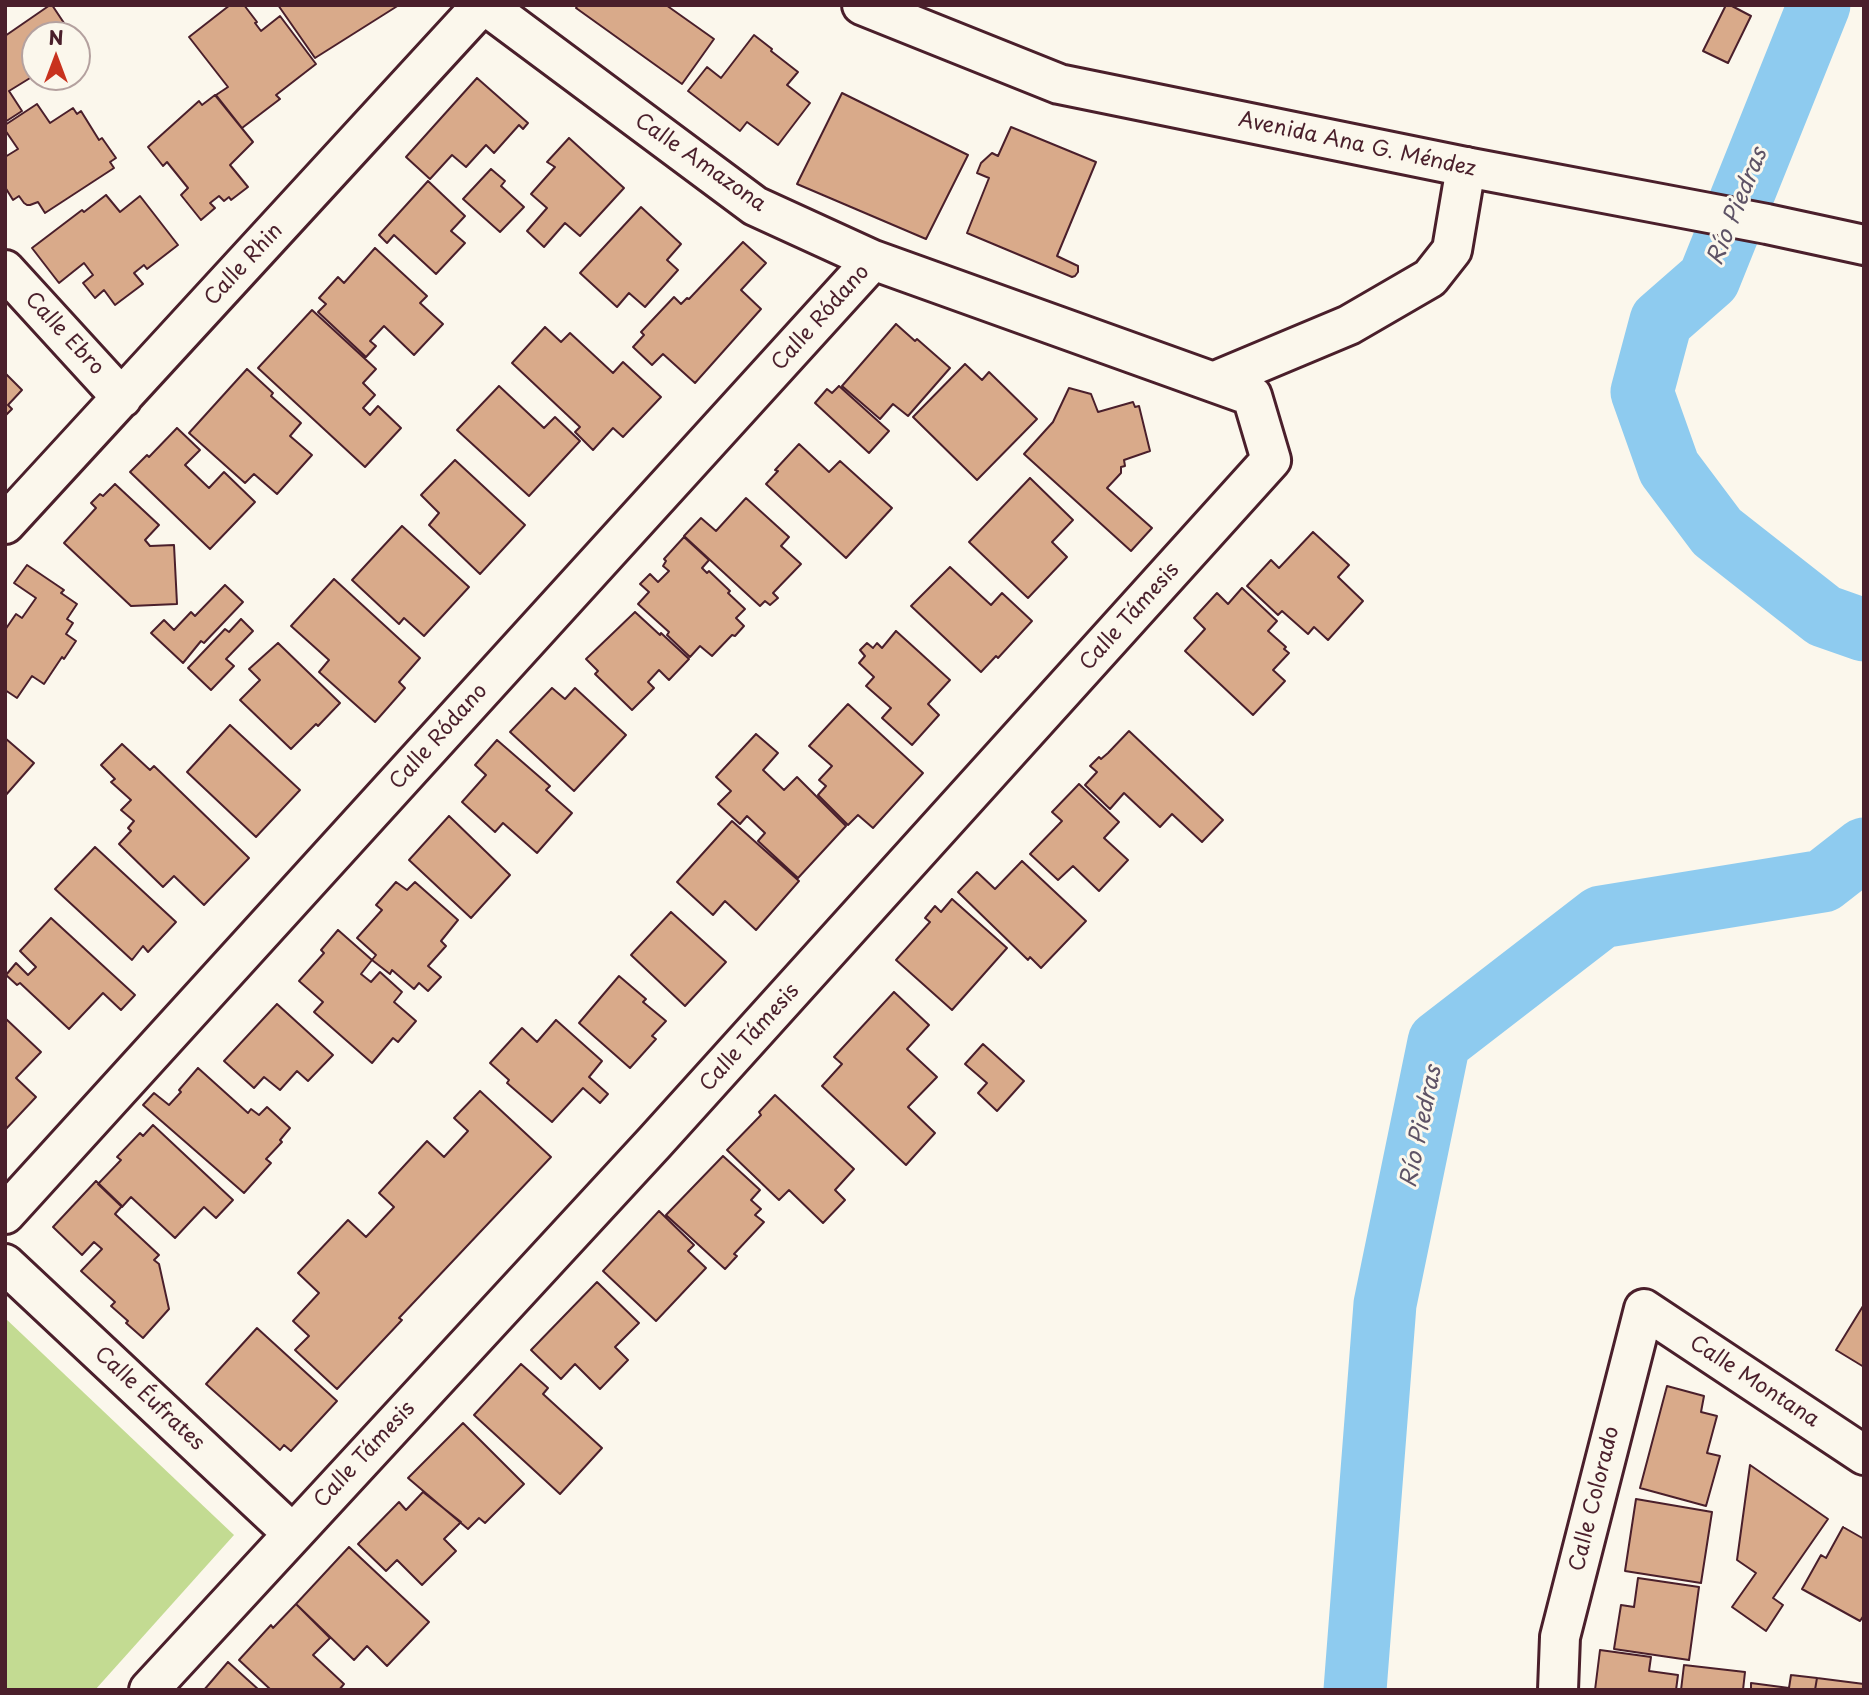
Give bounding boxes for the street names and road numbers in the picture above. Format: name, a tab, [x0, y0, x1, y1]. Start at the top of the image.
street label: Calle Amazona	[629, 108, 771, 218]
street label: Avenida Ana G. Méndez	[1236, 108, 1478, 182]
street label: Calle Rhin	[200, 219, 288, 311]
street label: Calle Ródano	[767, 260, 875, 376]
street label: Calle Ebro	[19, 287, 109, 381]
street label: Calle Támesis	[1075, 558, 1185, 676]
street label: Calle Ródano	[385, 679, 493, 795]
street label: Calle Támesis	[695, 979, 805, 1097]
street label: Calle Montana	[1684, 1331, 1824, 1433]
street label: Calle Éufrates	[89, 1342, 209, 1456]
street label: Calle Támesis	[309, 1397, 421, 1513]
street label: Calle Colorado	[1565, 1424, 1625, 1574]

